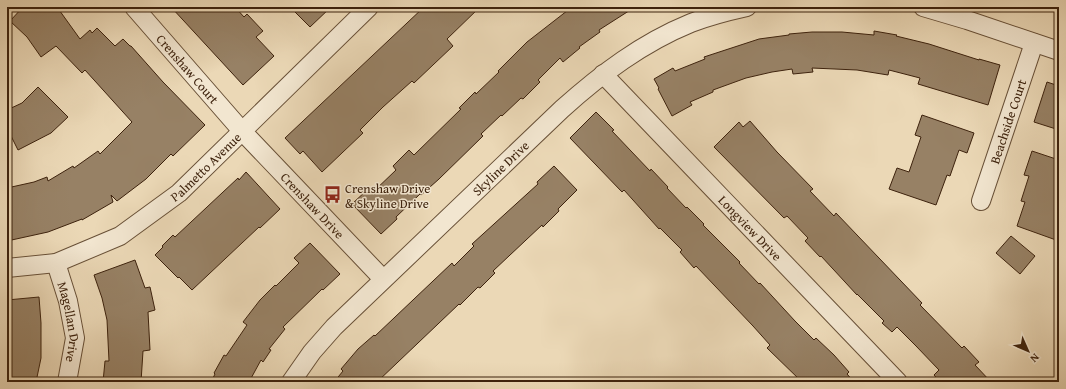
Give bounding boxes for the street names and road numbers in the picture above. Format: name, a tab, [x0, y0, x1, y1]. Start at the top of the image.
street label: Crenshaw Court	[152, 30, 224, 108]
street label: Beachside Court	[985, 76, 1031, 166]
street label: Palmetto Avenue	[166, 128, 245, 206]
street label: Skyline Drive	[468, 136, 533, 200]
street label: Crenshaw Drive	[276, 168, 349, 243]
street label: Longview Drive	[714, 191, 786, 265]
street label: Magellan Drive	[53, 279, 85, 364]

